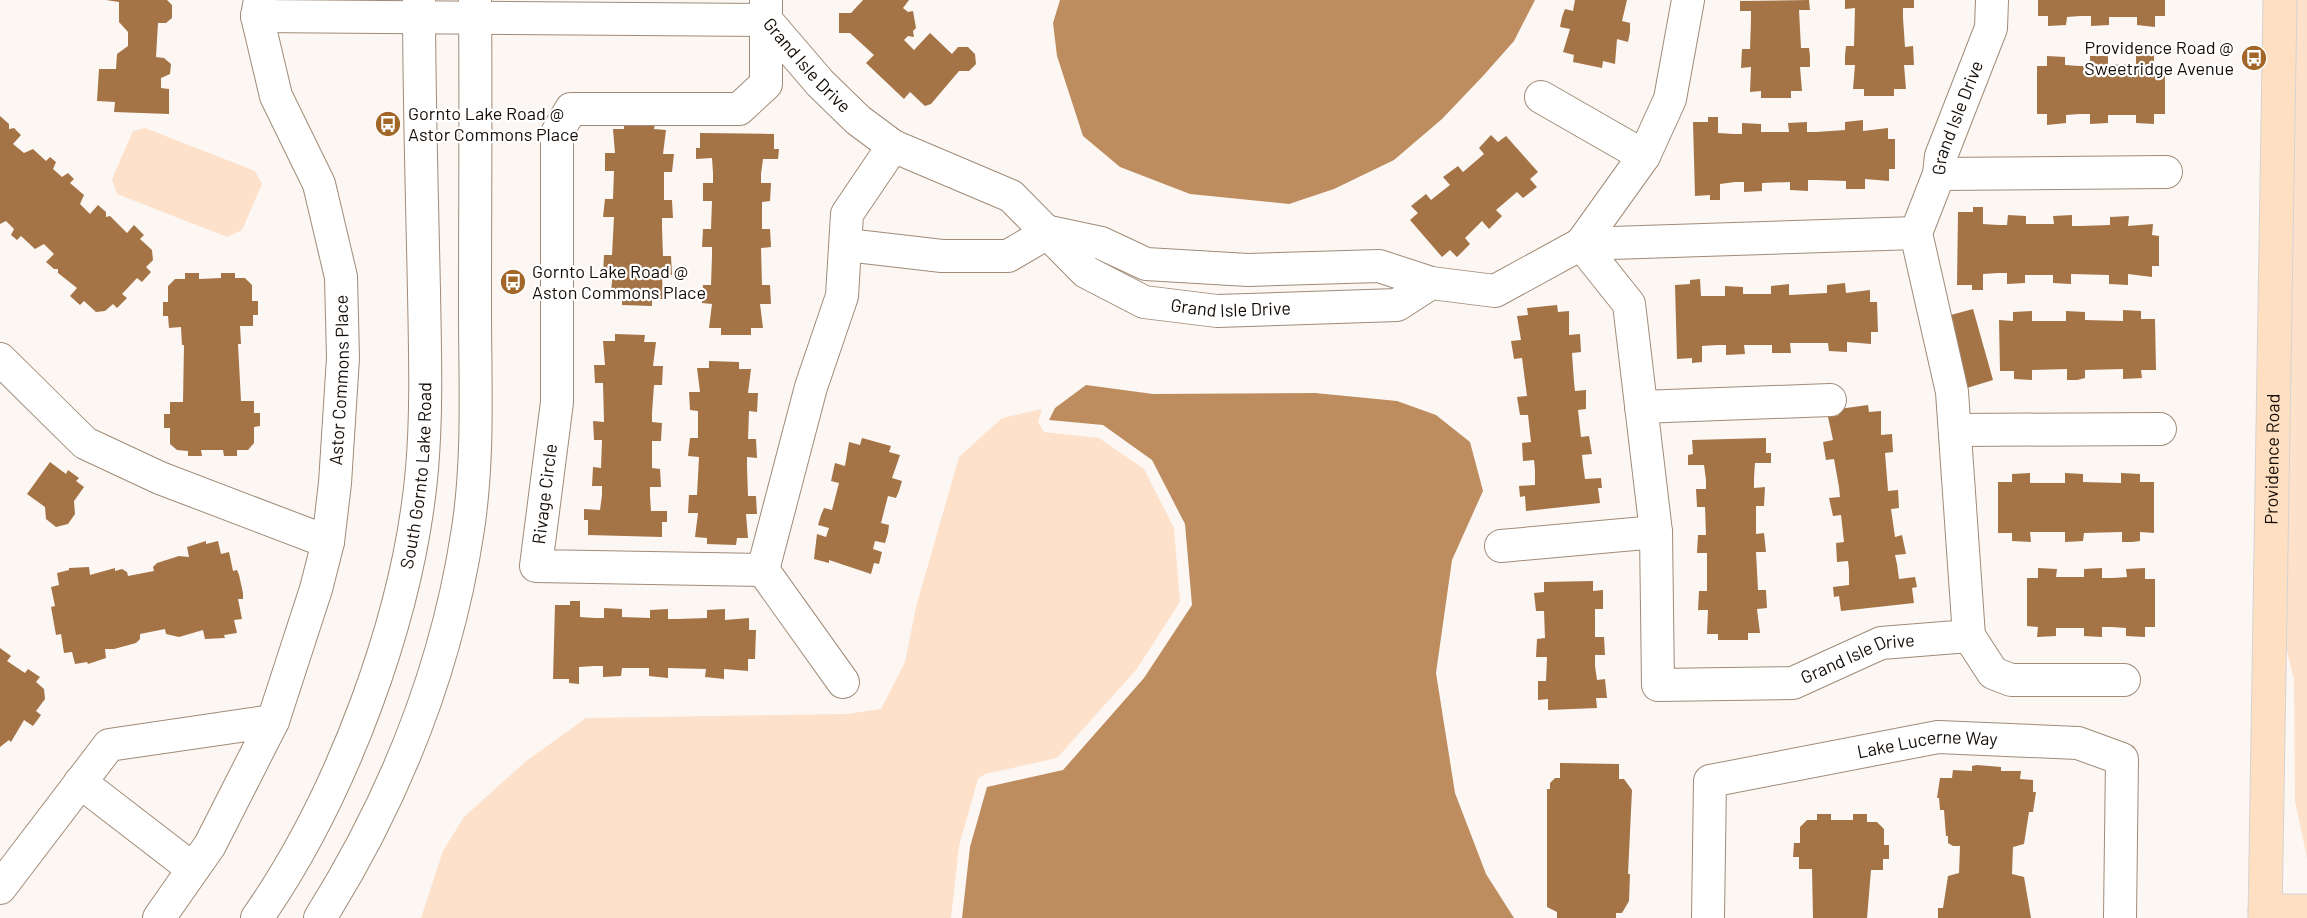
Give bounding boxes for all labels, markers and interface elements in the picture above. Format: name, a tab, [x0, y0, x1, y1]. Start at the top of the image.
street label: Grand Isle Drive	[759, 13, 856, 117]
place label: Providence Road @ Sweetridge Avenue	[2084, 36, 2234, 79]
bus stop icon: Providence Road @ Sweetridge Avenue	[2239, 43, 2269, 73]
street label: Grand Isle Drive	[1927, 57, 1987, 176]
place label: Gornto Lake Road @ Astor Commons Place	[408, 102, 579, 145]
bus stop icon: Gornto Lake Road @ Astor Commons Place	[373, 109, 403, 139]
place label: Gornto Lake Road @ Aston Commons Place	[532, 260, 706, 303]
bus stop icon: Gornto Lake Road @ Aston Commons Place	[498, 267, 528, 297]
street label: Grand Isle Drive	[1169, 293, 1291, 321]
street label: Astor Commons Place	[324, 294, 353, 466]
street label: South Gornto Lake Road	[395, 382, 435, 571]
street label: Providence Road	[2259, 393, 2284, 525]
street label: Rivage Circle	[527, 442, 561, 545]
street label: Grand Isle Drive	[1797, 628, 1915, 688]
street label: Lake Lucerne Way	[1855, 725, 1998, 762]

